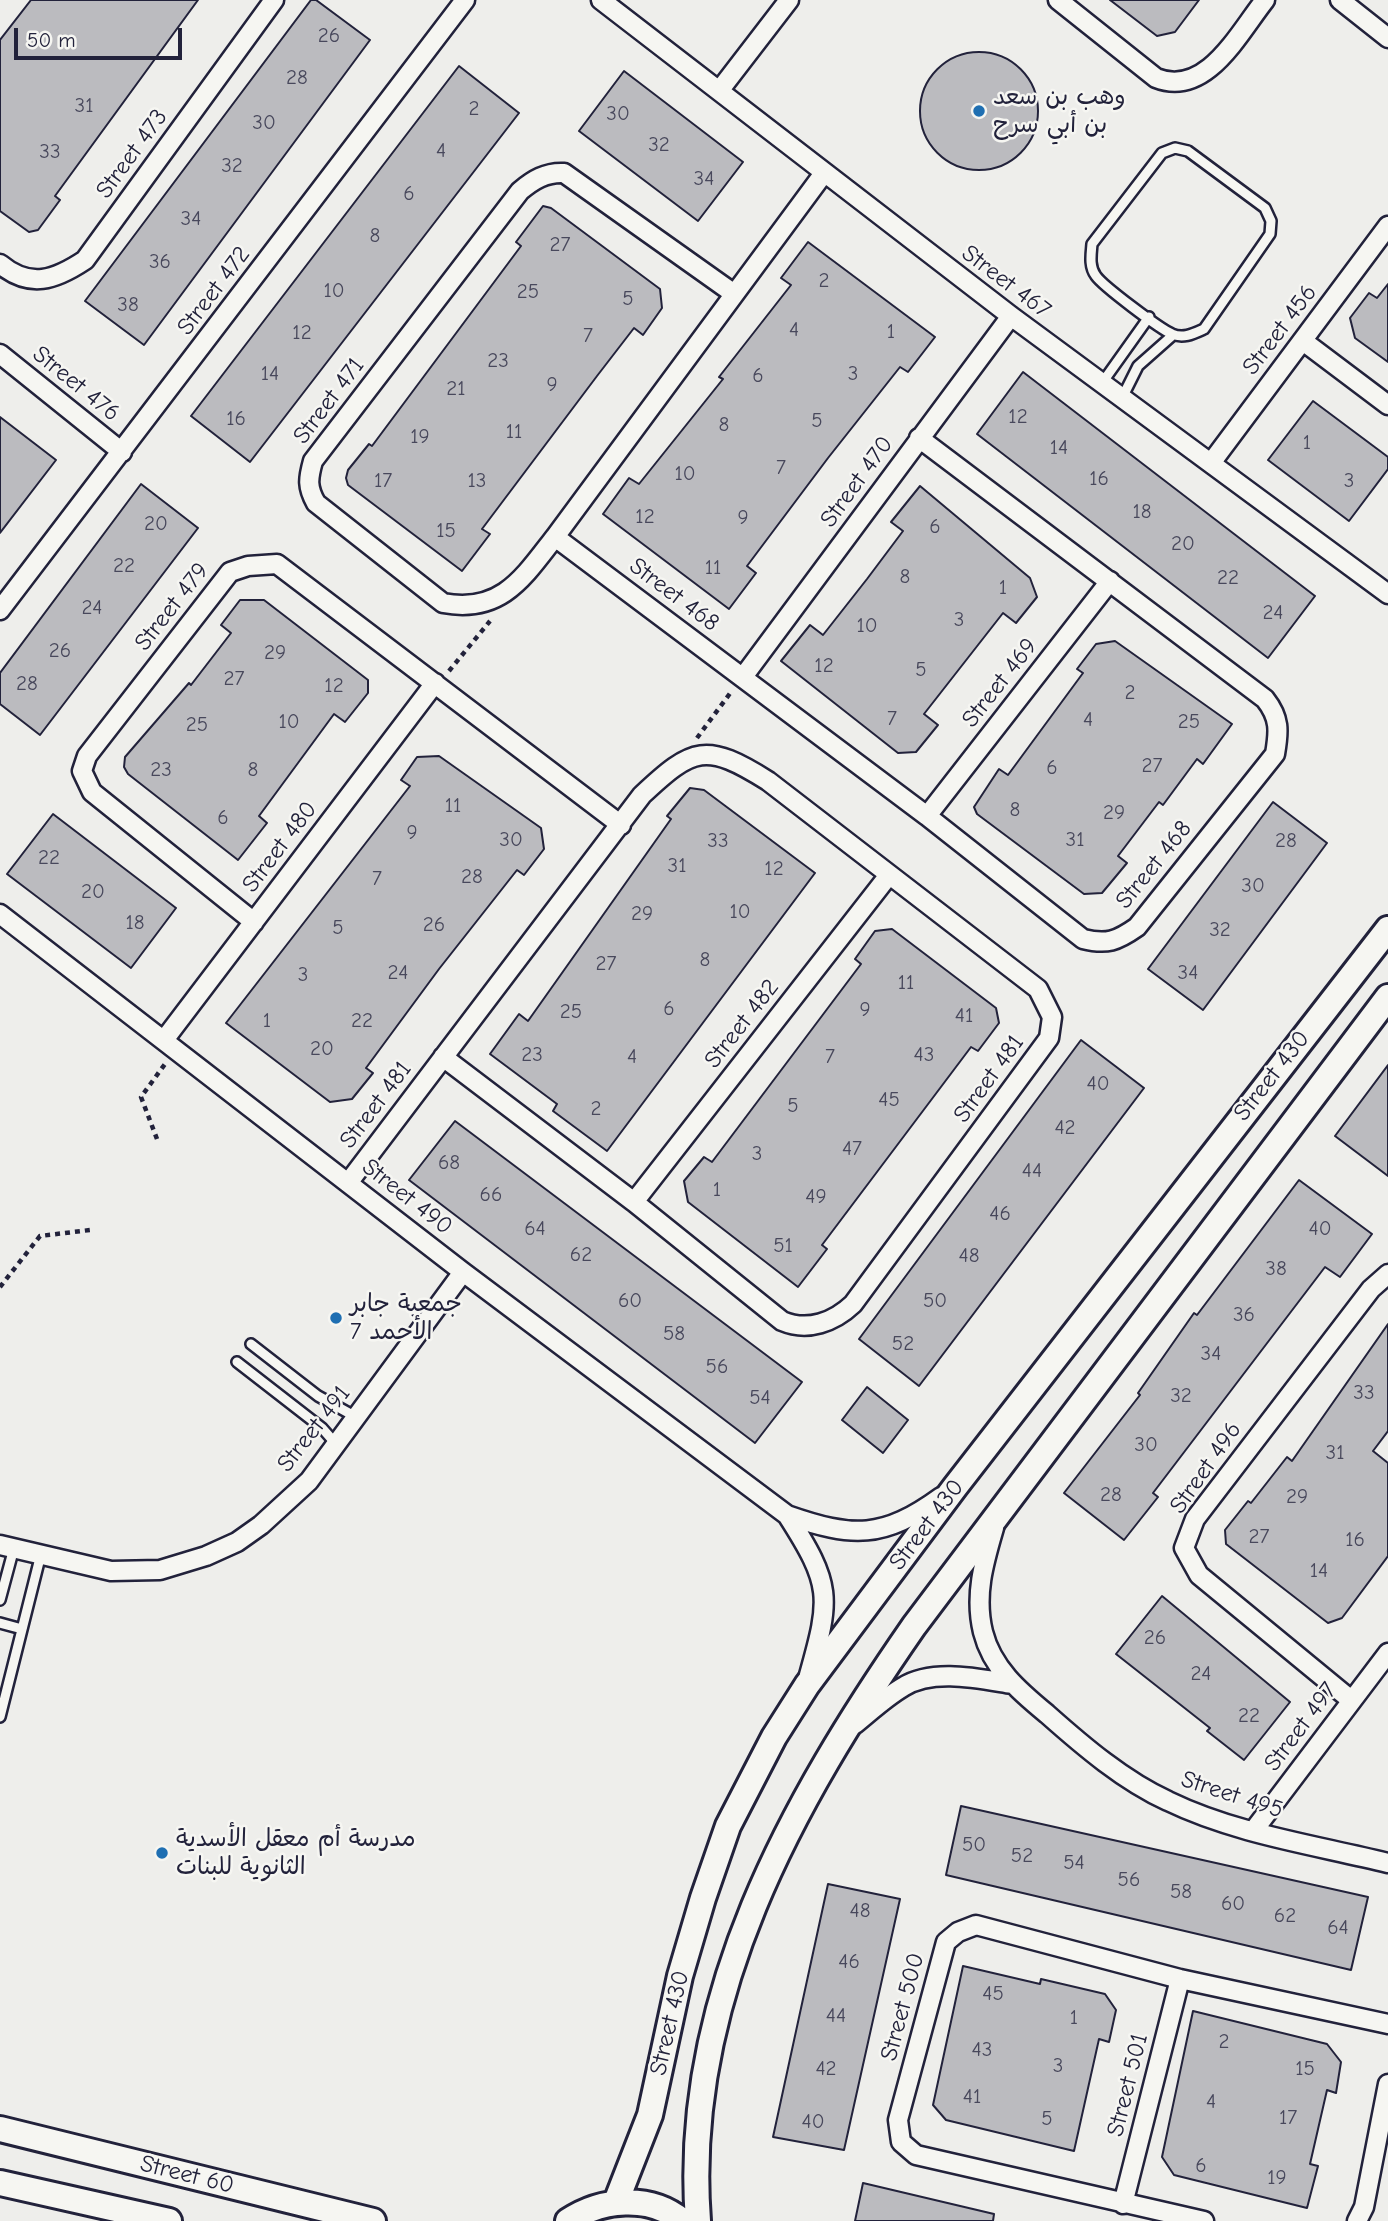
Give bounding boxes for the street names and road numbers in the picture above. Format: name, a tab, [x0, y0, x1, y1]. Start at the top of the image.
street label: Street 473	[90, 104, 174, 204]
street label: Street 467	[956, 239, 1056, 325]
street label: Street 472	[171, 241, 257, 341]
street label: Street 456	[1237, 279, 1323, 381]
street label: Street 476	[27, 340, 125, 428]
street label: Street 471	[287, 352, 371, 450]
street label: Street 470	[814, 431, 900, 533]
street label: Street 468	[623, 552, 725, 638]
street label: Street 479	[129, 557, 215, 657]
street label: Street 469	[956, 633, 1044, 733]
street label: Street 480	[236, 796, 324, 898]
street label: Street 468	[1110, 815, 1198, 915]
street label: Street 482	[698, 974, 786, 1074]
street label: Street 430	[1228, 1025, 1316, 1127]
street label: Street 481	[947, 1029, 1031, 1129]
street label: Street 481	[334, 1056, 418, 1154]
street label: Street 490	[356, 1153, 458, 1241]
street label: Street 491	[271, 1380, 357, 1478]
street label: Street 496	[1164, 1417, 1248, 1519]
street label: Street 430	[883, 1474, 971, 1576]
street label: Street 497	[1258, 1677, 1344, 1777]
street label: Street 495	[1177, 1765, 1287, 1825]
street label: Street 500	[875, 1950, 931, 2064]
street label: Street 430	[644, 1968, 696, 2078]
street label: Street 501	[1101, 2030, 1155, 2140]
street label: Street 60	[137, 2149, 237, 2201]

